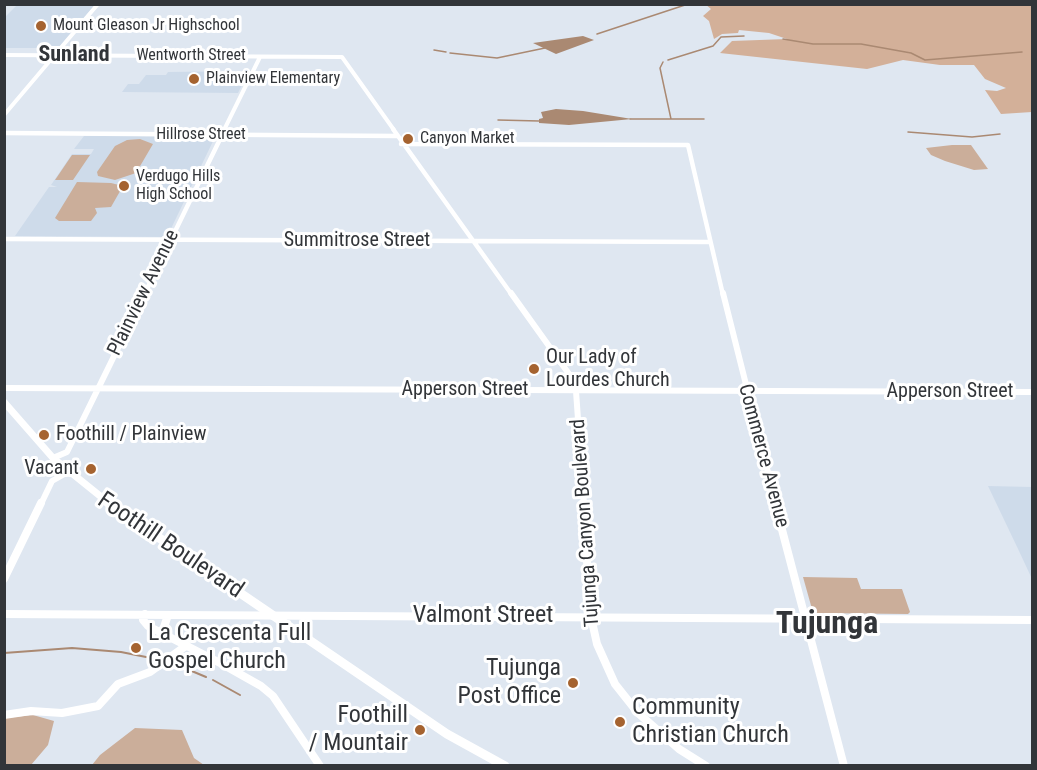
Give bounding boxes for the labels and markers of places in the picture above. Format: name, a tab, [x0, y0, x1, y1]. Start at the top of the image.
place label: Mount Gleason Jr Highschool	[53, 16, 240, 36]
marker: Mount Gleason Jr Highschool	[34, 19, 48, 33]
place label: Plainview Elementary	[206, 69, 340, 89]
marker: Plainview Elementary	[187, 72, 201, 86]
place label: Canyon Market	[420, 129, 514, 149]
marker: Canyon Market	[401, 132, 415, 146]
place label: Verdugo Hills High School	[136, 167, 220, 205]
marker: Verdugo Hills High School	[117, 179, 131, 193]
place label: Our Lady of Lourdes Church	[546, 346, 670, 393]
marker: Our Lady of Lourdes Church	[527, 362, 541, 376]
place label: Foothill / Plainview	[56, 423, 206, 447]
marker: Foothill / Plainview	[37, 428, 51, 442]
place label: Vacant	[24, 457, 79, 481]
marker: Vacant	[84, 462, 98, 476]
place label: La Crescenta Full Gospel Church	[148, 620, 311, 676]
marker: La Crescenta Full Gospel Church	[129, 641, 143, 655]
place label: Tujunga Post Office	[458, 655, 561, 711]
marker: Tujunga Post Office	[566, 676, 580, 690]
place label: Community Christian Church	[632, 694, 789, 750]
place label: Foothill / Mountair	[309, 702, 408, 758]
marker: Community Christian Church	[613, 715, 627, 729]
marker: Foothill / Mountair	[413, 723, 427, 737]

